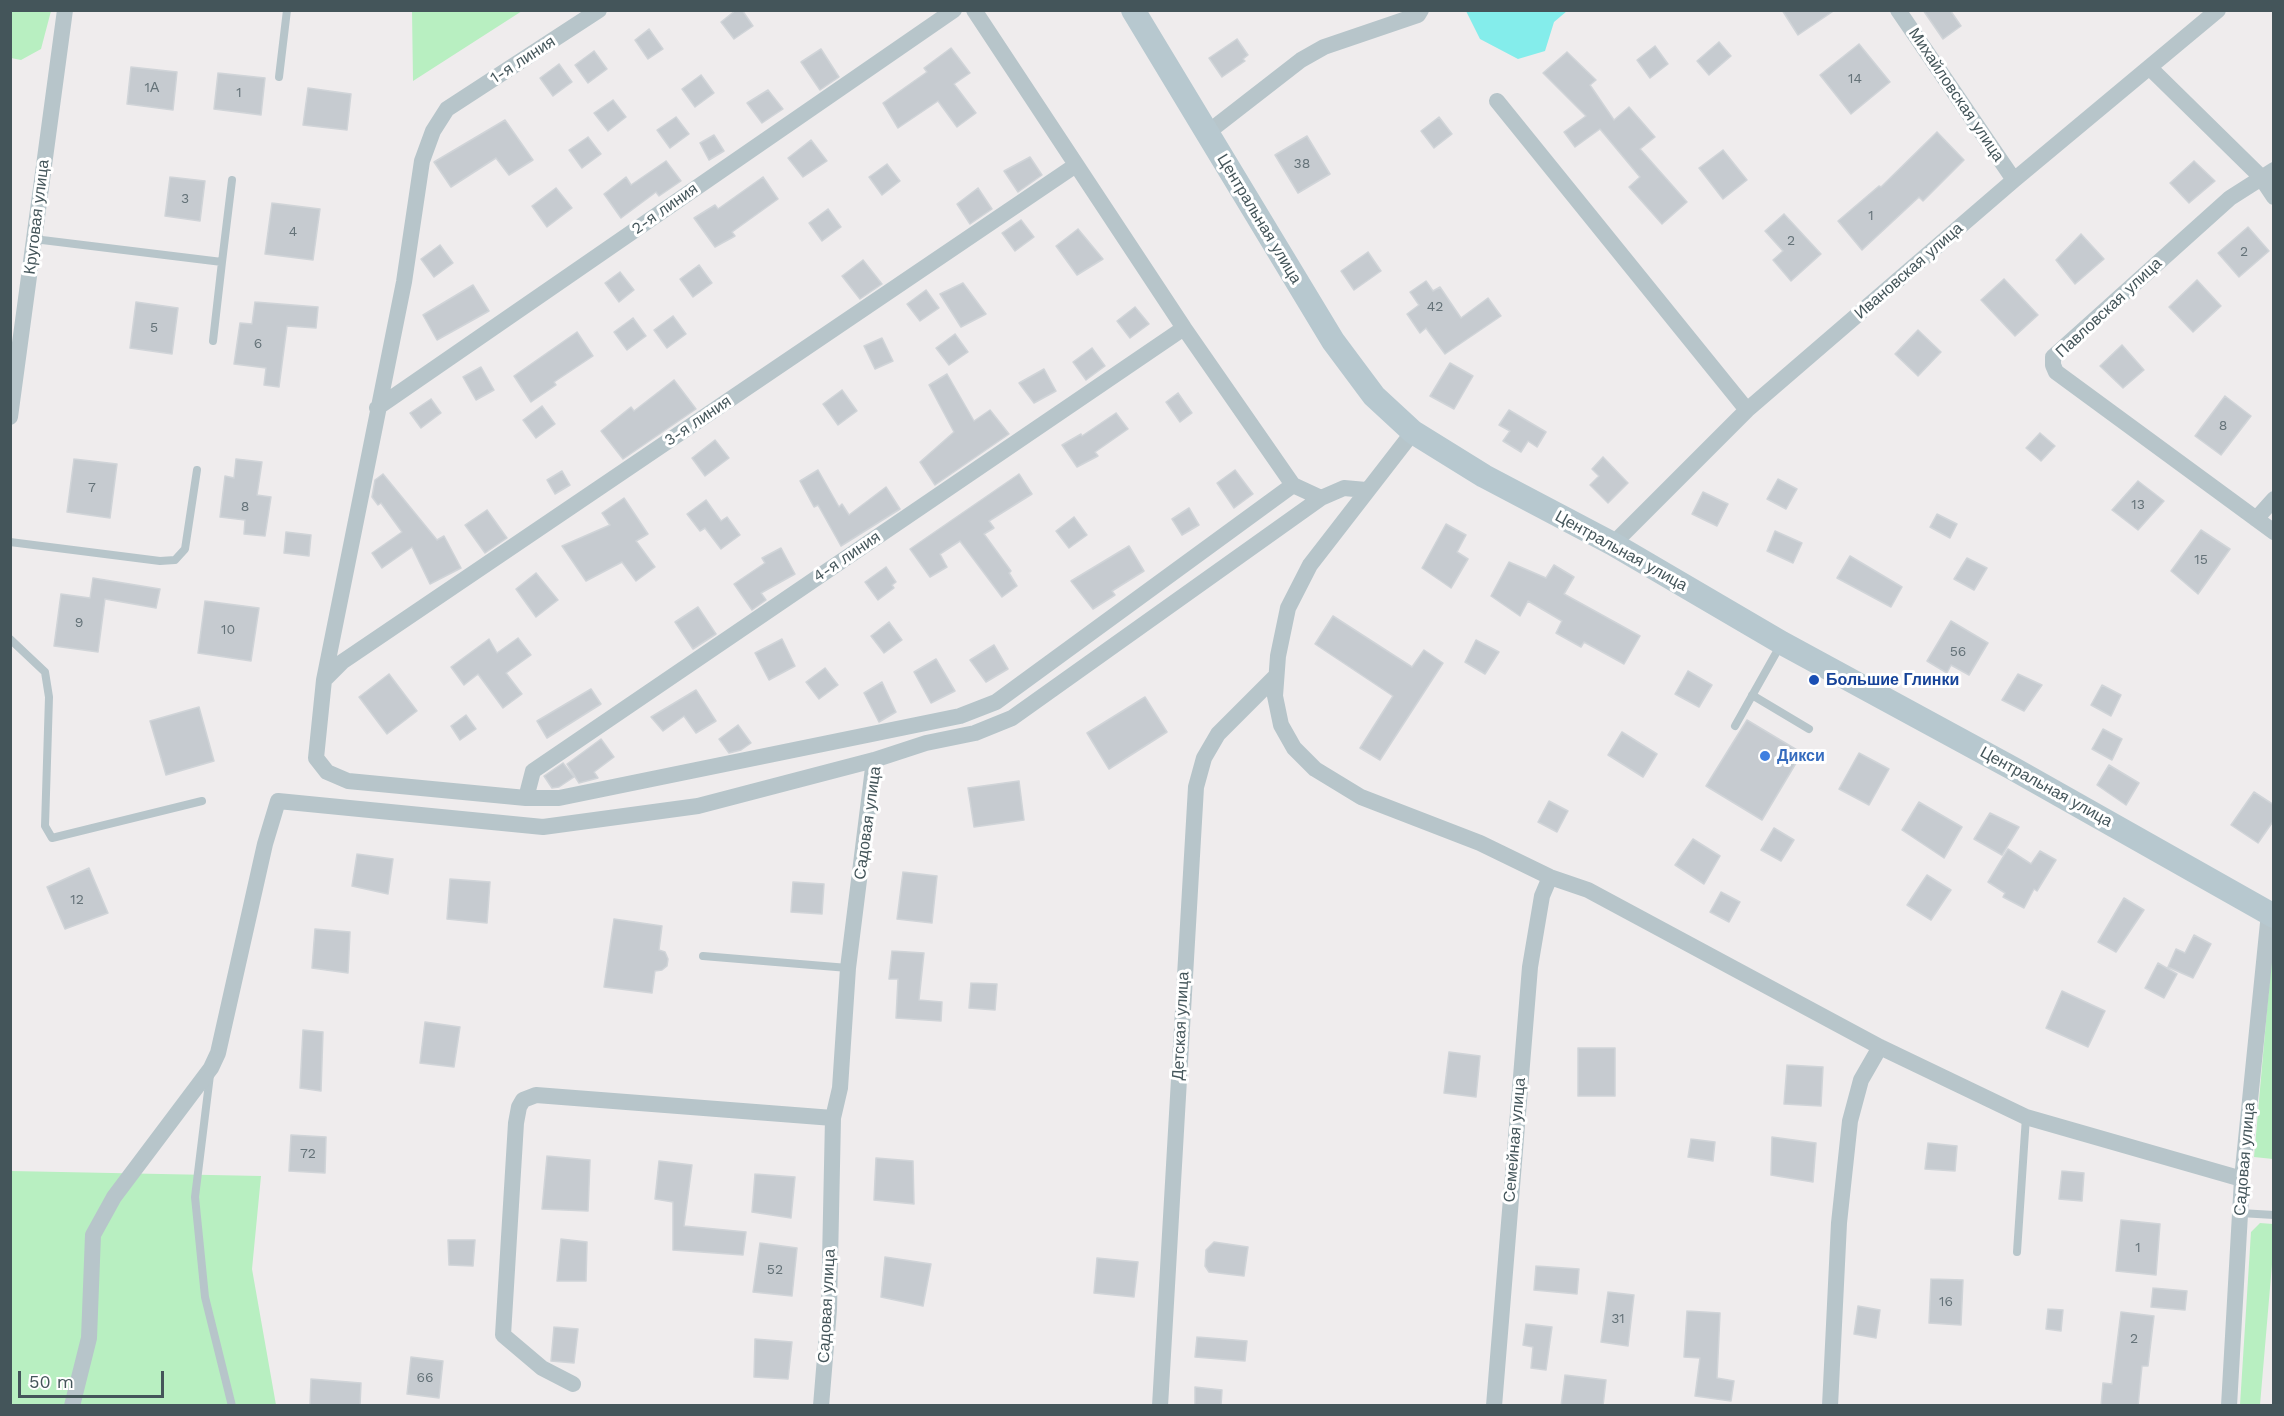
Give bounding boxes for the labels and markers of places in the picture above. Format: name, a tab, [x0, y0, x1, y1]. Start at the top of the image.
place label: Большие Глинки	[1826, 670, 1959, 690]
marker: Большие Глинки	[1807, 673, 1821, 687]
place label: Дикси	[1777, 746, 1825, 766]
marker: Дикси	[1758, 749, 1772, 763]

